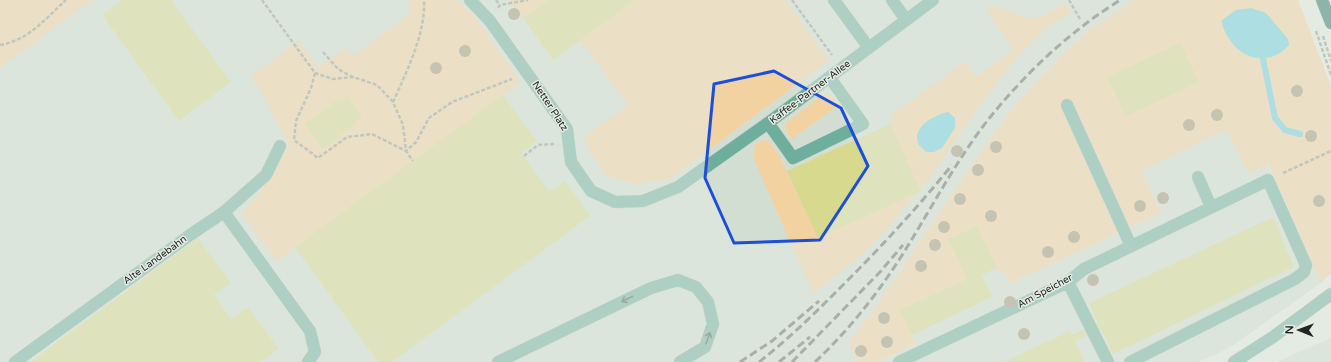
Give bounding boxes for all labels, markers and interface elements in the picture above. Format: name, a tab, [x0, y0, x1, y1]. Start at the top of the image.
street label: Kaffee-Partner-Allee	[767, 58, 853, 126]
street label: Netter Platz	[530, 79, 570, 133]
street label: Alte Landebahn	[121, 233, 189, 287]
street label: Am Speicher	[1015, 271, 1075, 311]
one-way arrow	[622, 296, 634, 303]
north arrow	[1279, 310, 1319, 350]
text: N	[1283, 325, 1296, 334]
one-way arrow	[705, 331, 712, 344]

